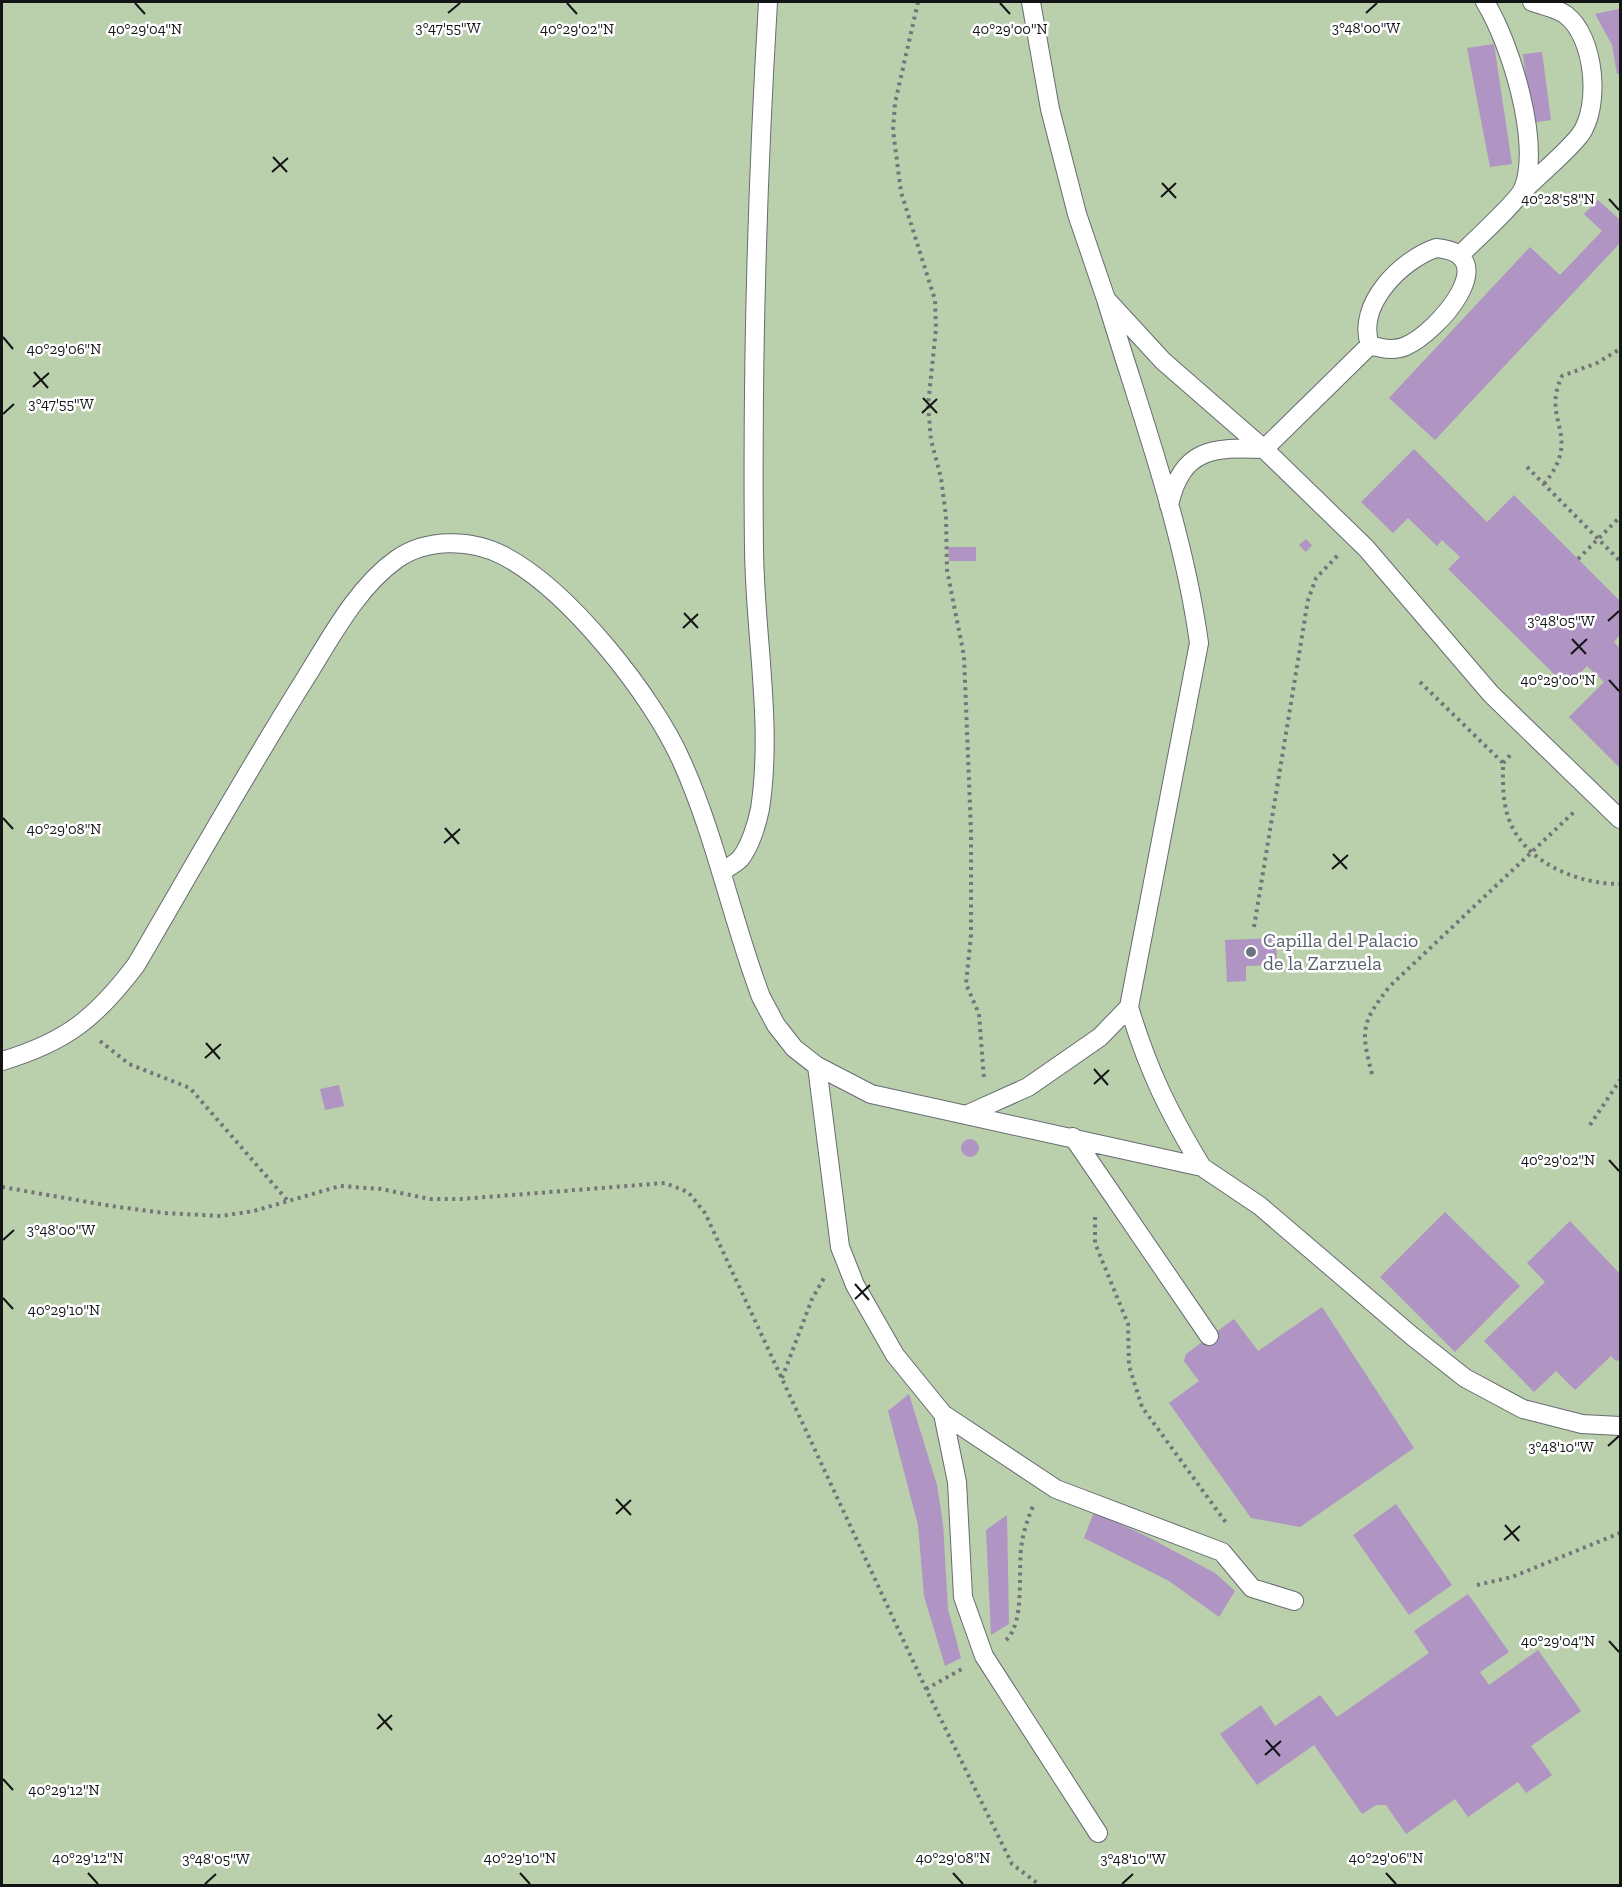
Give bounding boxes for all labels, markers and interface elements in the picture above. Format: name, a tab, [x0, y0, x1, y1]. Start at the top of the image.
text: 3°47'55"W	[415, 19, 481, 37]
text: 3°48'00"W	[1332, 19, 1400, 37]
text: 40°29'04"N	[108, 20, 182, 38]
text: 40°29'02"N	[540, 20, 614, 38]
text: 40°29'00"N	[972, 20, 1048, 38]
text: 40°28'58"N	[1521, 190, 1595, 208]
text: 40°29'06"N	[27, 340, 101, 358]
text: 3°47'55"W	[28, 395, 94, 413]
text: 3°48'05"W	[1527, 612, 1595, 630]
text: 40°29'00"N	[1520, 671, 1596, 689]
text: 40°29'08"N	[27, 820, 101, 838]
place label: Capilla del Palacio de la Zarzuela	[1263, 928, 1418, 975]
marker: Capilla del Palacio de la Zarzuela	[1244, 945, 1258, 959]
text: 40°29'02"N	[1521, 1151, 1595, 1169]
text: 3°48'00"W	[27, 1221, 95, 1239]
text: 40°29'10"N	[28, 1301, 100, 1319]
text: 3°48'10"W	[1528, 1438, 1594, 1456]
text: 40°29'04"N	[1521, 1632, 1595, 1650]
text: 40°29'12"N	[28, 1781, 100, 1799]
text: 40°29'12"N	[52, 1849, 124, 1867]
text: 40°29'10"N	[484, 1849, 556, 1867]
text: 40°29'08"N	[916, 1849, 990, 1867]
text: 40°29'06"N	[1349, 1849, 1423, 1867]
text: 3°48'05"W	[182, 1850, 250, 1868]
text: 3°48'10"W	[1100, 1850, 1166, 1868]

